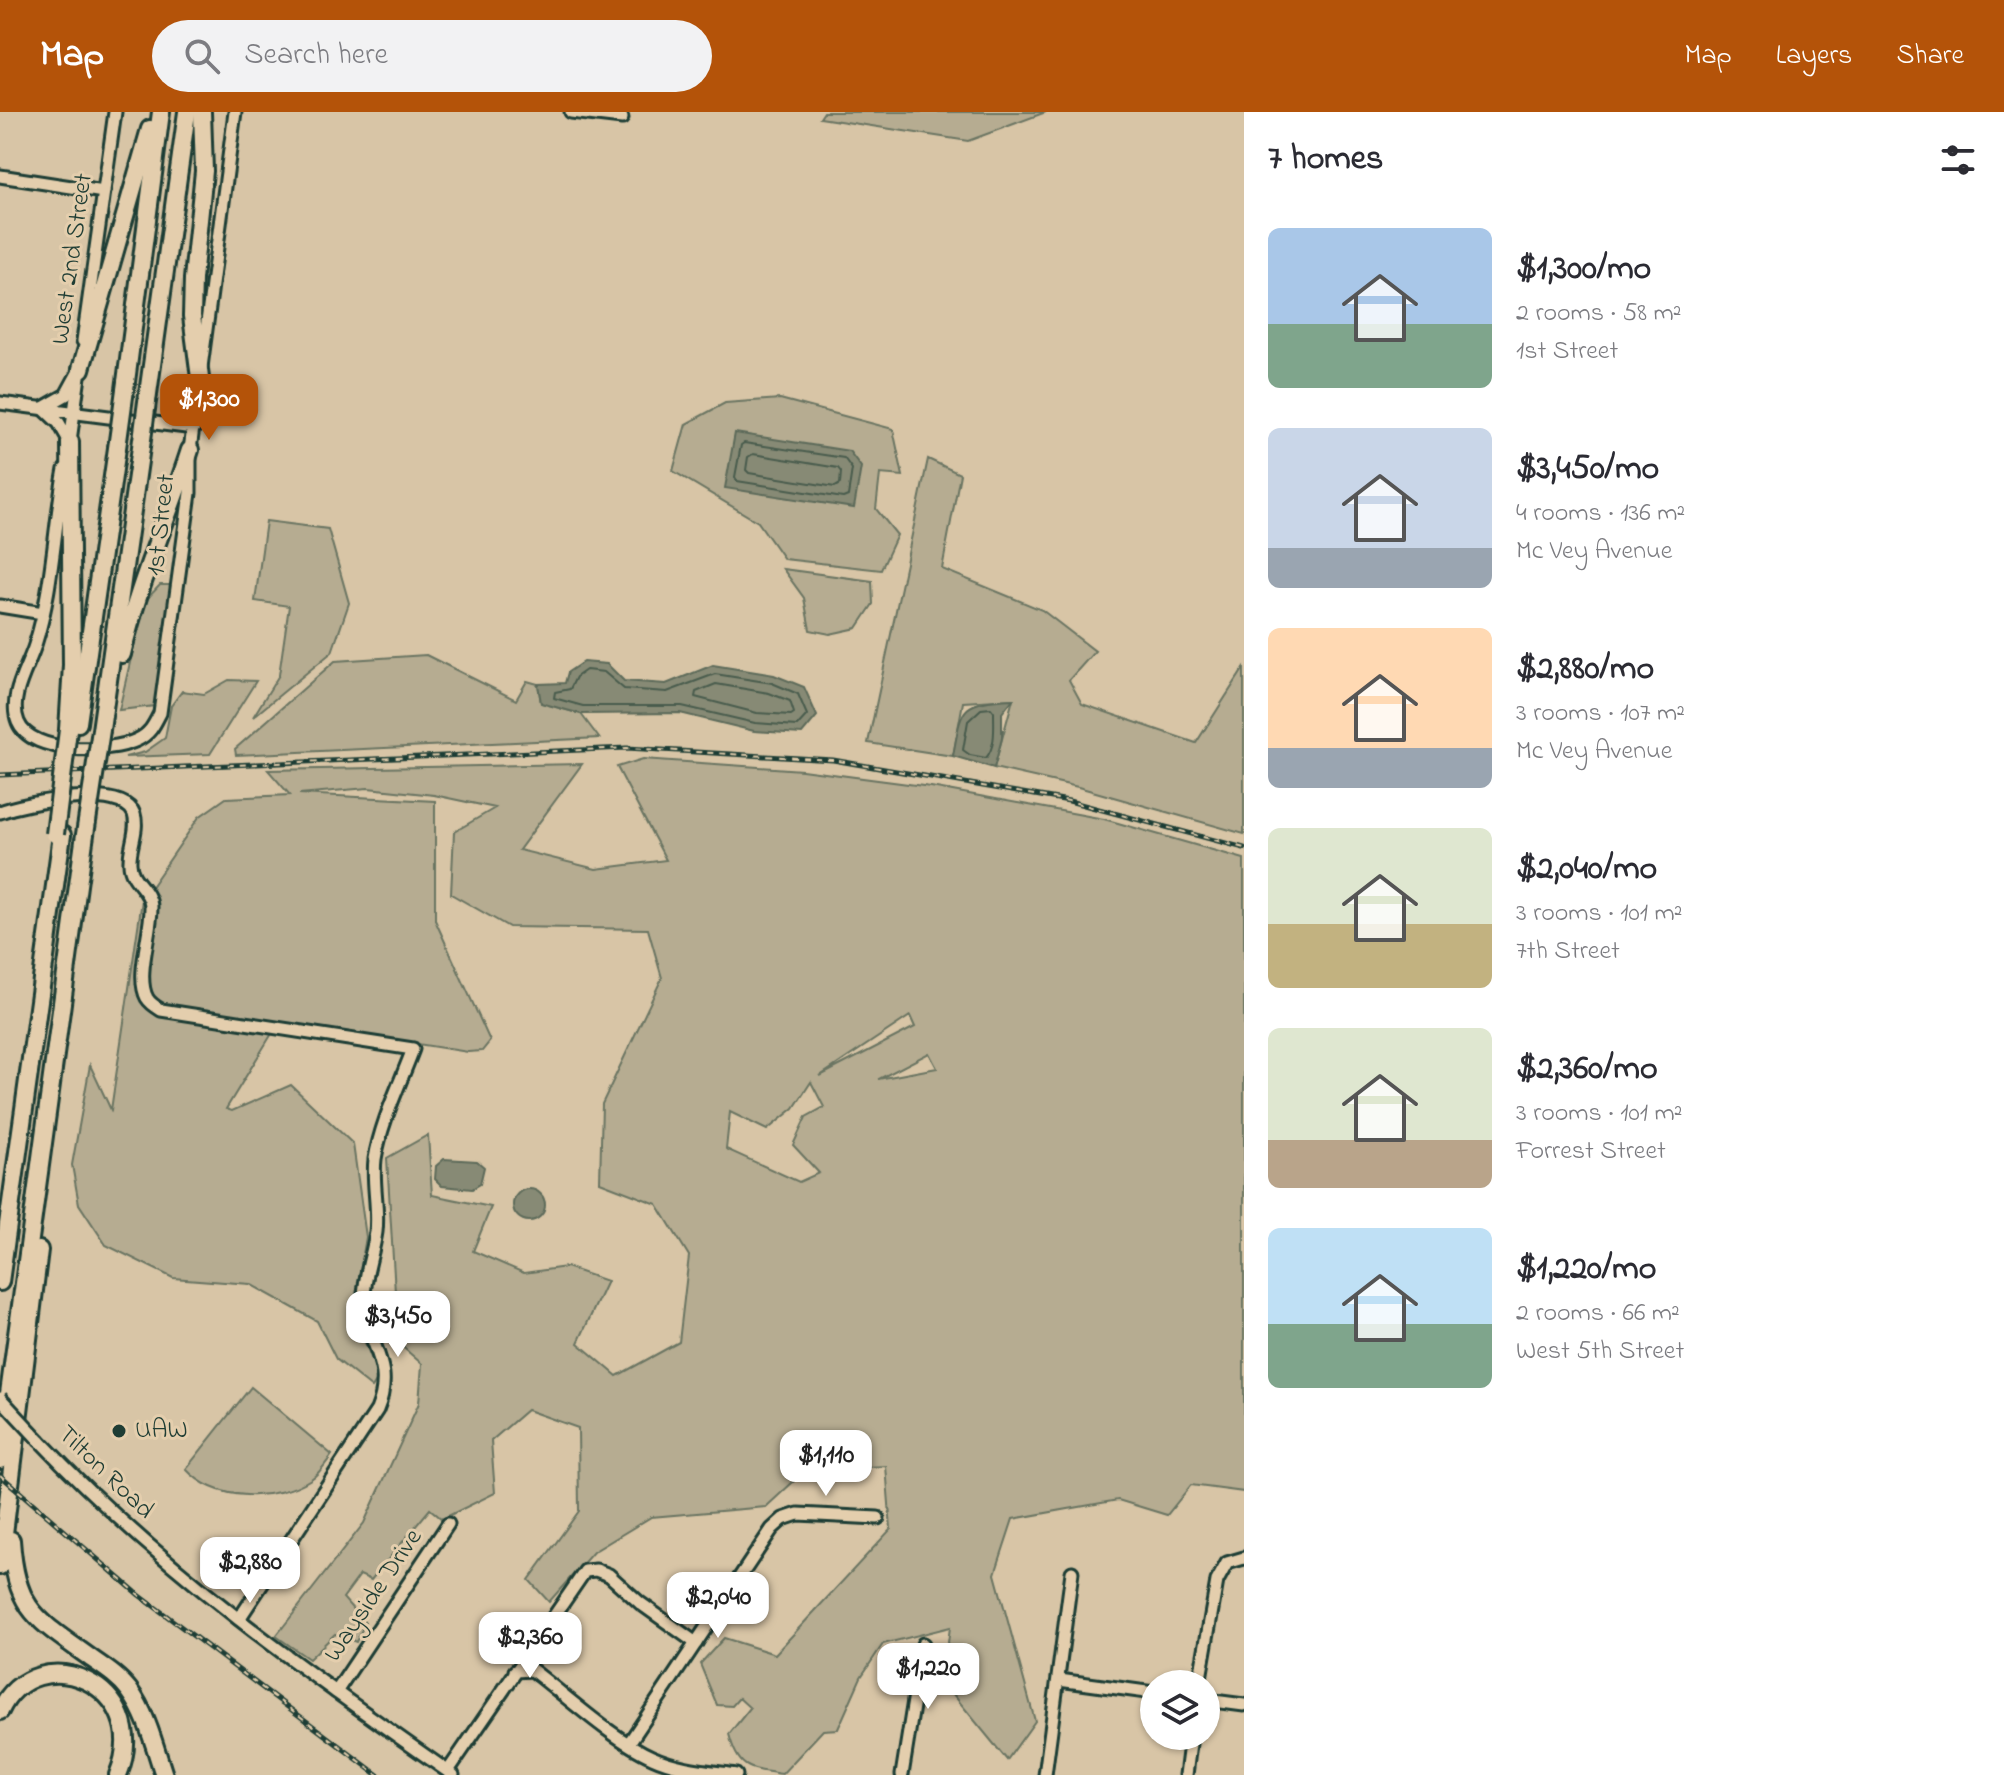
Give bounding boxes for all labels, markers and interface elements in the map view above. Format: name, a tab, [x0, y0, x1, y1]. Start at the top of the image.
search box	[152, 20, 712, 92]
text: Map	[40, 28, 104, 84]
icon: search	[180, 34, 224, 78]
text: Search here	[244, 34, 388, 78]
text: Map	[1684, 36, 1732, 77]
text: Layers	[1776, 36, 1852, 77]
text: Share	[1896, 36, 1964, 77]
text: 7 homes	[1268, 135, 1383, 185]
icon: filters	[1936, 138, 1980, 182]
street label: West 2nd Street	[42, 171, 104, 347]
text: $1,300/mo	[1516, 245, 1651, 295]
icon: home	[1332, 260, 1428, 356]
text: 2 rooms · 58 m²	[1516, 295, 1682, 333]
text: 1st Street	[1516, 333, 1618, 371]
pin: $1,300	[144, 374, 274, 442]
text: $1,300	[178, 381, 240, 419]
text: $3,450/mo	[1516, 445, 1659, 495]
icon: home	[1332, 460, 1428, 556]
street label: 1st Street	[138, 472, 186, 578]
text: 4 rooms · 136 m²	[1516, 495, 1685, 533]
text: Mc Vey Avenue	[1516, 533, 1672, 571]
text: $2,880/mo	[1516, 645, 1654, 695]
icon: home	[1332, 660, 1428, 756]
text: 3 rooms · 107 m²	[1516, 695, 1685, 733]
text: Mc Vey Avenue	[1516, 733, 1672, 771]
text: $2,040/mo	[1516, 845, 1657, 895]
icon: home	[1332, 860, 1428, 956]
text: 3 rooms · 101 m²	[1516, 895, 1682, 933]
text: 7th Street	[1516, 933, 1620, 971]
text: $2,360/mo	[1516, 1045, 1658, 1095]
icon: home	[1332, 1060, 1428, 1156]
text: 3 rooms · 101 m²	[1516, 1095, 1682, 1133]
text: Forrest Street	[1516, 1133, 1666, 1171]
text: $1,220/mo	[1516, 1245, 1656, 1295]
icon: home	[1332, 1260, 1428, 1356]
pin: $3,450	[333, 1291, 463, 1359]
text: 2 rooms · 66 m²	[1516, 1295, 1680, 1333]
text: $3,450	[364, 1298, 432, 1336]
text: West 5th Street	[1516, 1333, 1684, 1371]
place label: UAW	[135, 1412, 188, 1450]
street label: Tilton Road	[48, 1417, 162, 1529]
marker: UAW	[110, 1422, 128, 1440]
pin: $1,110	[761, 1430, 891, 1498]
text: $1,110	[798, 1437, 854, 1475]
street label: Wayside Drive	[315, 1521, 433, 1670]
pin: $2,880	[185, 1537, 315, 1605]
text: $2,880	[218, 1544, 282, 1582]
pin: $2,040	[653, 1572, 783, 1640]
text: $2,040	[685, 1579, 751, 1617]
pin: $2,360	[465, 1612, 595, 1680]
text: $2,360	[497, 1619, 563, 1657]
pin: $1,220	[863, 1643, 993, 1711]
text: $1,220	[895, 1650, 961, 1688]
map controls	[1140, 1670, 1220, 1750]
button: layers	[1140, 1670, 1220, 1750]

